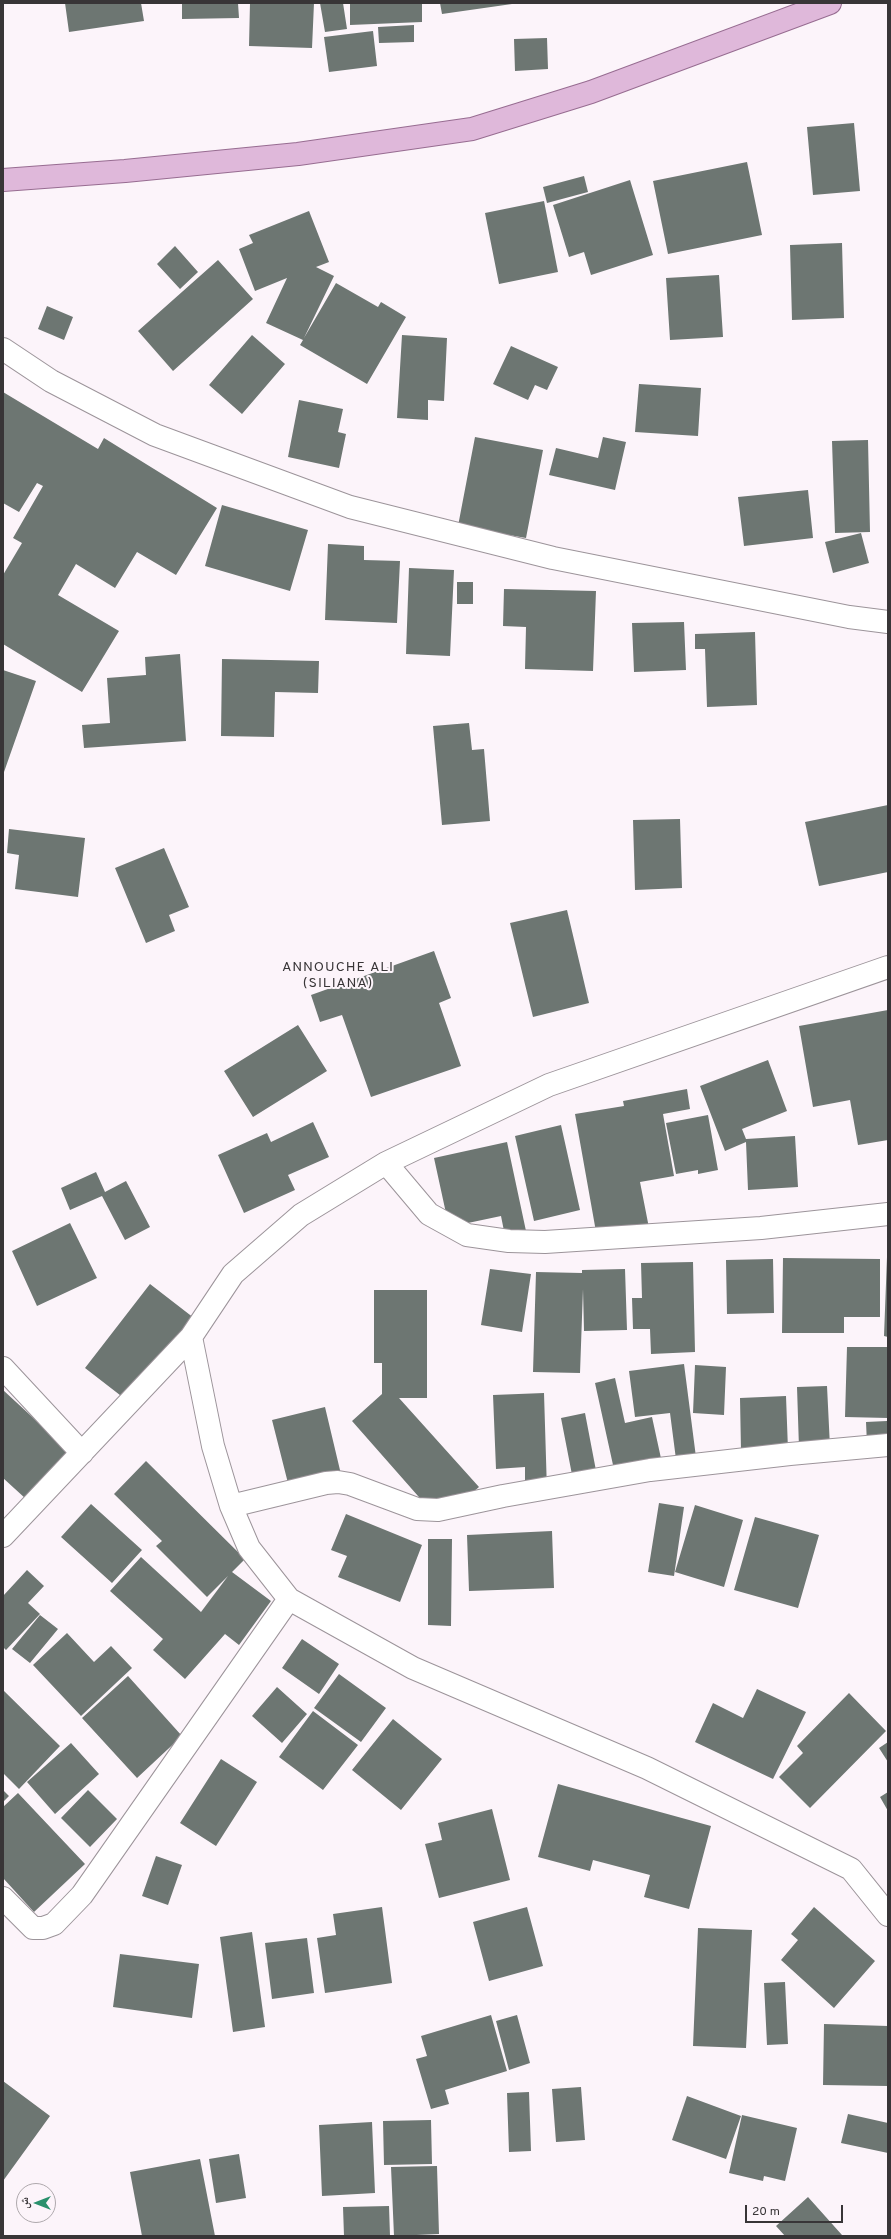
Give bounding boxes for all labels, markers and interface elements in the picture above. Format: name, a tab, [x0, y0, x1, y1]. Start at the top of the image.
district label: ANNOUCHE ALI (SILIANA)	[282, 960, 394, 992]
north arrow	[16, 2183, 56, 2223]
text: ش	[18, 2197, 32, 2209]
scale bar	[747, 2197, 845, 2223]
text: 20 m	[752, 2204, 780, 2220]

